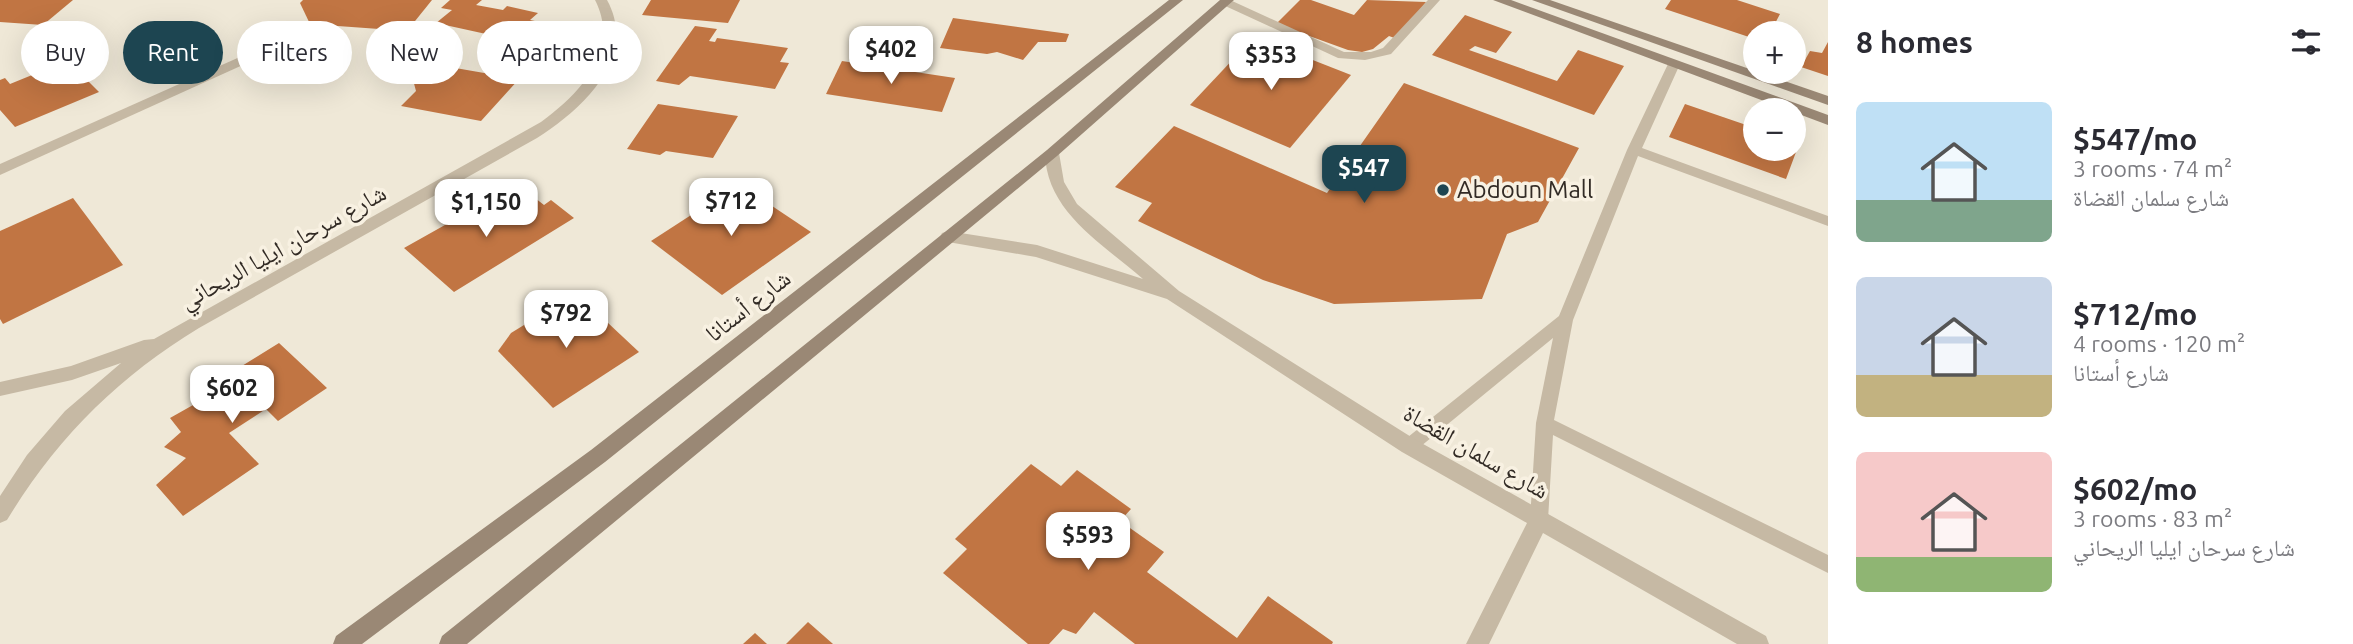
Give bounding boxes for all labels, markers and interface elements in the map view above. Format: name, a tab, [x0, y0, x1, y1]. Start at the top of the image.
chip: Buy	[21, 21, 109, 84]
chip: Rent	[123, 21, 223, 84]
chip: Filters	[237, 21, 352, 84]
chip: New	[366, 21, 463, 84]
chip: Apartment	[477, 21, 642, 84]
map controls	[1743, 21, 1806, 161]
button: +	[1743, 21, 1806, 84]
icon: filters	[2287, 23, 2325, 61]
text: 8 homes	[1856, 25, 1973, 59]
pin: $402	[850, 27, 932, 86]
pin: $353	[1230, 32, 1312, 92]
text: $402	[865, 36, 917, 61]
text: $353	[1245, 42, 1297, 67]
button: −	[1743, 98, 1806, 161]
text: $547/mo	[2073, 122, 2197, 156]
icon: home	[1912, 130, 1996, 214]
pin: $547	[1323, 146, 1405, 205]
text: $547	[1338, 155, 1390, 180]
text: 3 rooms · 74 m²	[2073, 156, 2232, 181]
place label: Abdoun Mall	[1457, 176, 1593, 203]
pin: $712	[690, 178, 772, 238]
street label: شارع سرحان ايليا الريحاني	[175, 179, 393, 320]
pin: $1,150	[429, 180, 543, 239]
marker: Abdoun Mall	[1435, 182, 1451, 198]
text: شارع سلمان القضاة	[2073, 185, 2229, 210]
text: $712	[705, 188, 757, 213]
text: $1,150	[451, 189, 521, 214]
street label: شارع أستانا	[700, 264, 797, 349]
pin: $792	[525, 290, 607, 350]
text: $712/mo	[2073, 297, 2197, 331]
text: $792	[540, 300, 592, 325]
icon: home	[1912, 305, 1996, 389]
text: 4 rooms · 120 m²	[2073, 331, 2245, 356]
text: شارع أستانا	[2073, 360, 2169, 385]
pin: $602	[191, 366, 273, 425]
text: $602	[206, 375, 258, 400]
street label: شارع سلمان القضاة	[1398, 399, 1554, 506]
text: $602/mo	[2073, 472, 2197, 506]
icon: home	[1912, 480, 1996, 564]
text: 3 rooms · 83 m²	[2073, 506, 2232, 531]
pin: $593	[1047, 512, 1129, 572]
text: $593	[1062, 522, 1114, 547]
text: شارع سرحان ايليا الريحاني	[2073, 535, 2295, 560]

